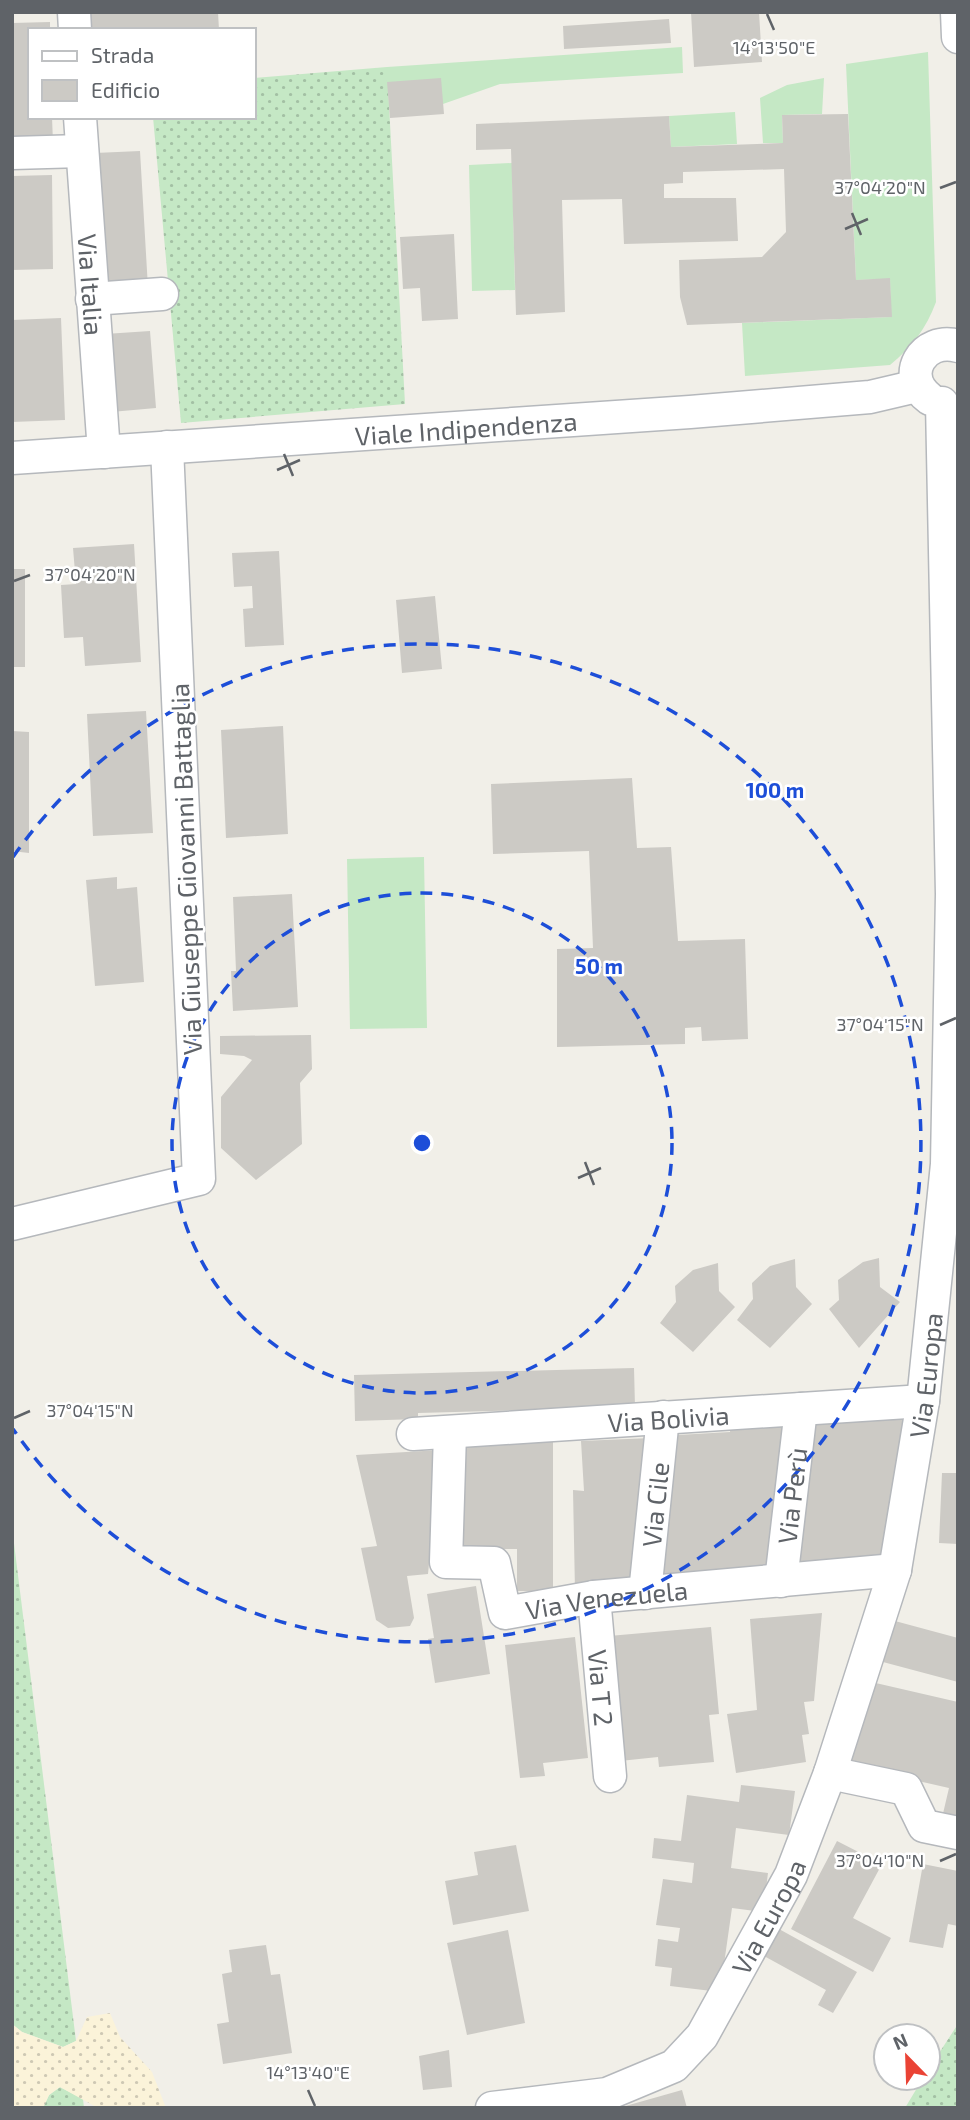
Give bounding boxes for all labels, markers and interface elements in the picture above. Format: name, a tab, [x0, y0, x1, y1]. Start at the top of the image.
legend	[28, 28, 256, 119]
text: 14°13'50"E	[733, 36, 815, 58]
text: Strada	[91, 42, 154, 67]
text: Edificio	[91, 77, 160, 102]
text: 37°04'20"N	[834, 176, 926, 198]
street label: Via Italia	[73, 233, 111, 336]
street label: Viale Indipendenza	[354, 404, 578, 450]
text: 37°04'20"N	[44, 563, 136, 585]
street label: Via Giuseppe Giovanni Battaglia	[163, 682, 207, 1056]
text: 100 m	[746, 777, 804, 802]
text: 50 m	[575, 953, 623, 978]
text: 37°04'15"N	[836, 1013, 924, 1035]
centre of rings	[410, 1131, 434, 1155]
street label: Via Europa	[902, 1311, 947, 1440]
street label: Via Bolivia	[607, 1398, 730, 1437]
text: 37°04'15"N	[46, 1399, 134, 1421]
street label: Via Perù	[770, 1446, 812, 1545]
street label: Via Cile	[634, 1460, 674, 1549]
street label: Via Venezuela	[523, 1573, 689, 1625]
street label: Via T 2	[583, 1648, 621, 1727]
text: 37°04'10"N	[836, 1849, 924, 1871]
street label: Via Europa	[724, 1855, 811, 1979]
north arrow	[872, 2022, 942, 2092]
text: N	[889, 2028, 911, 2054]
text: 14°13'40"E	[266, 2061, 350, 2083]

